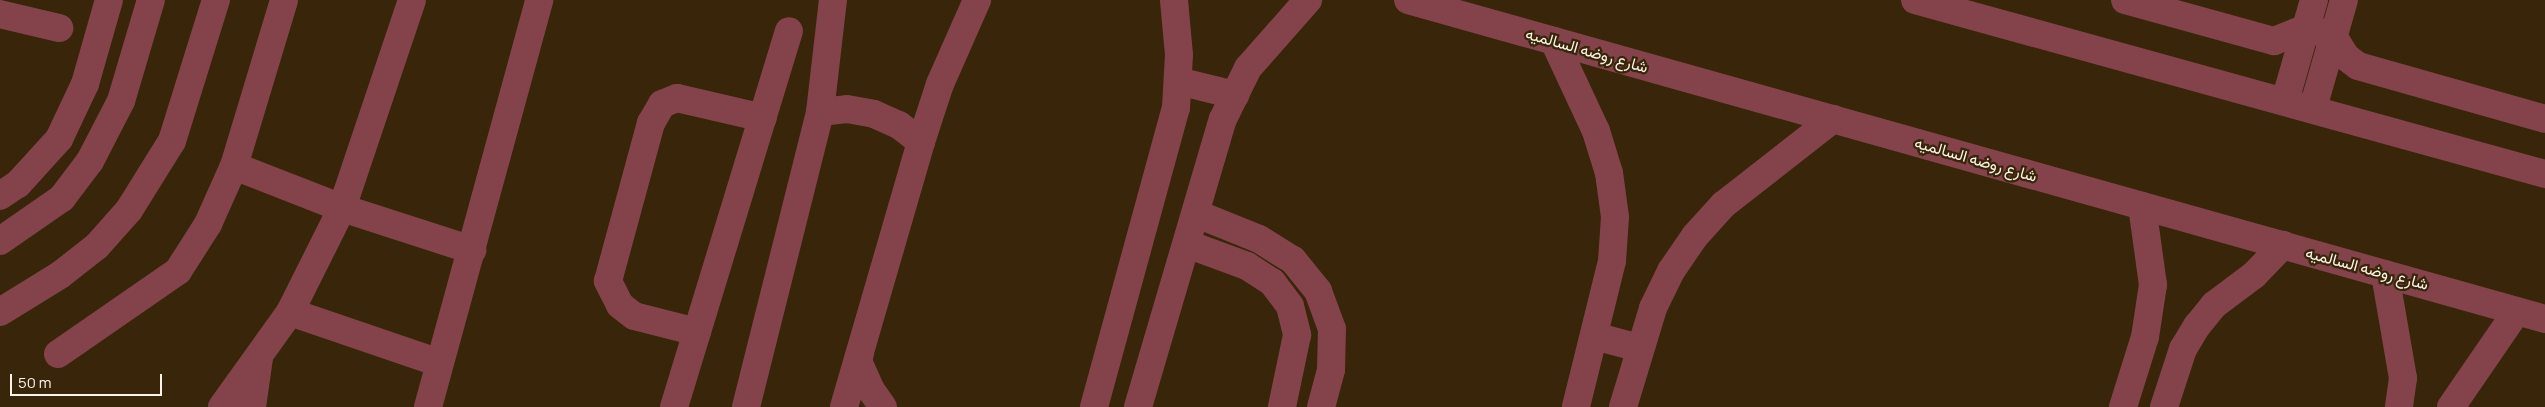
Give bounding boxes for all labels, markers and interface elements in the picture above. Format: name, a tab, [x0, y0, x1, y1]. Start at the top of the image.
street label: شارع روضه السالميه	[1524, 23, 1650, 77]
street label: شارع روضه السالميه	[1913, 132, 2039, 186]
street label: شارع روضه السالميه	[2303, 242, 2431, 294]
scale bar	[12, 364, 165, 396]
text: 50 m	[18, 372, 52, 393]

